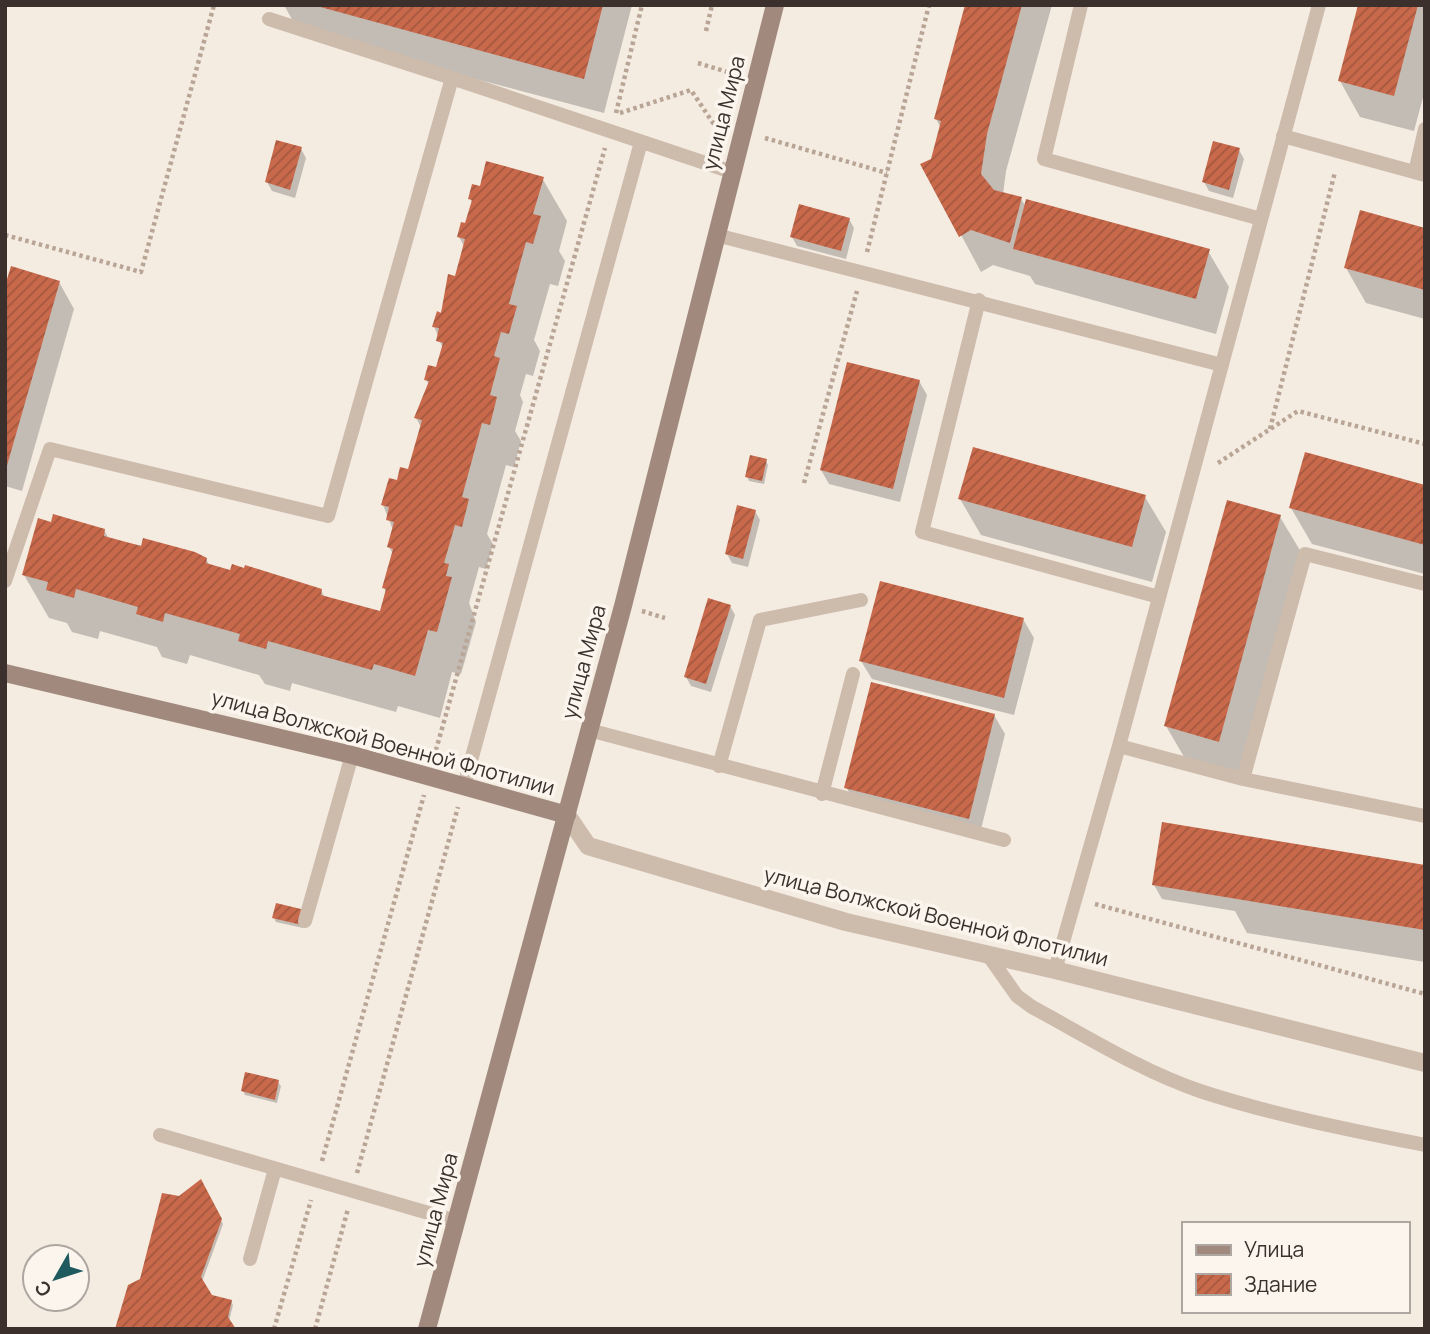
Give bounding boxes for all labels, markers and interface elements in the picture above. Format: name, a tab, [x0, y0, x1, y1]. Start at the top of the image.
street label: улица Мира	[695, 52, 751, 173]
street label: улица Мира	[554, 601, 612, 722]
street label: улица Волжской Военной Флотилии	[209, 683, 558, 801]
street label: улица Волжской Военной Флотилии	[761, 860, 1111, 972]
street label: улица Мира	[406, 1149, 464, 1270]
legend	[1182, 1222, 1409, 1313]
text: Улица	[1244, 1235, 1304, 1263]
north arrow	[21, 1243, 91, 1313]
text: Здание	[1244, 1270, 1317, 1298]
text: С	[28, 1275, 57, 1302]

